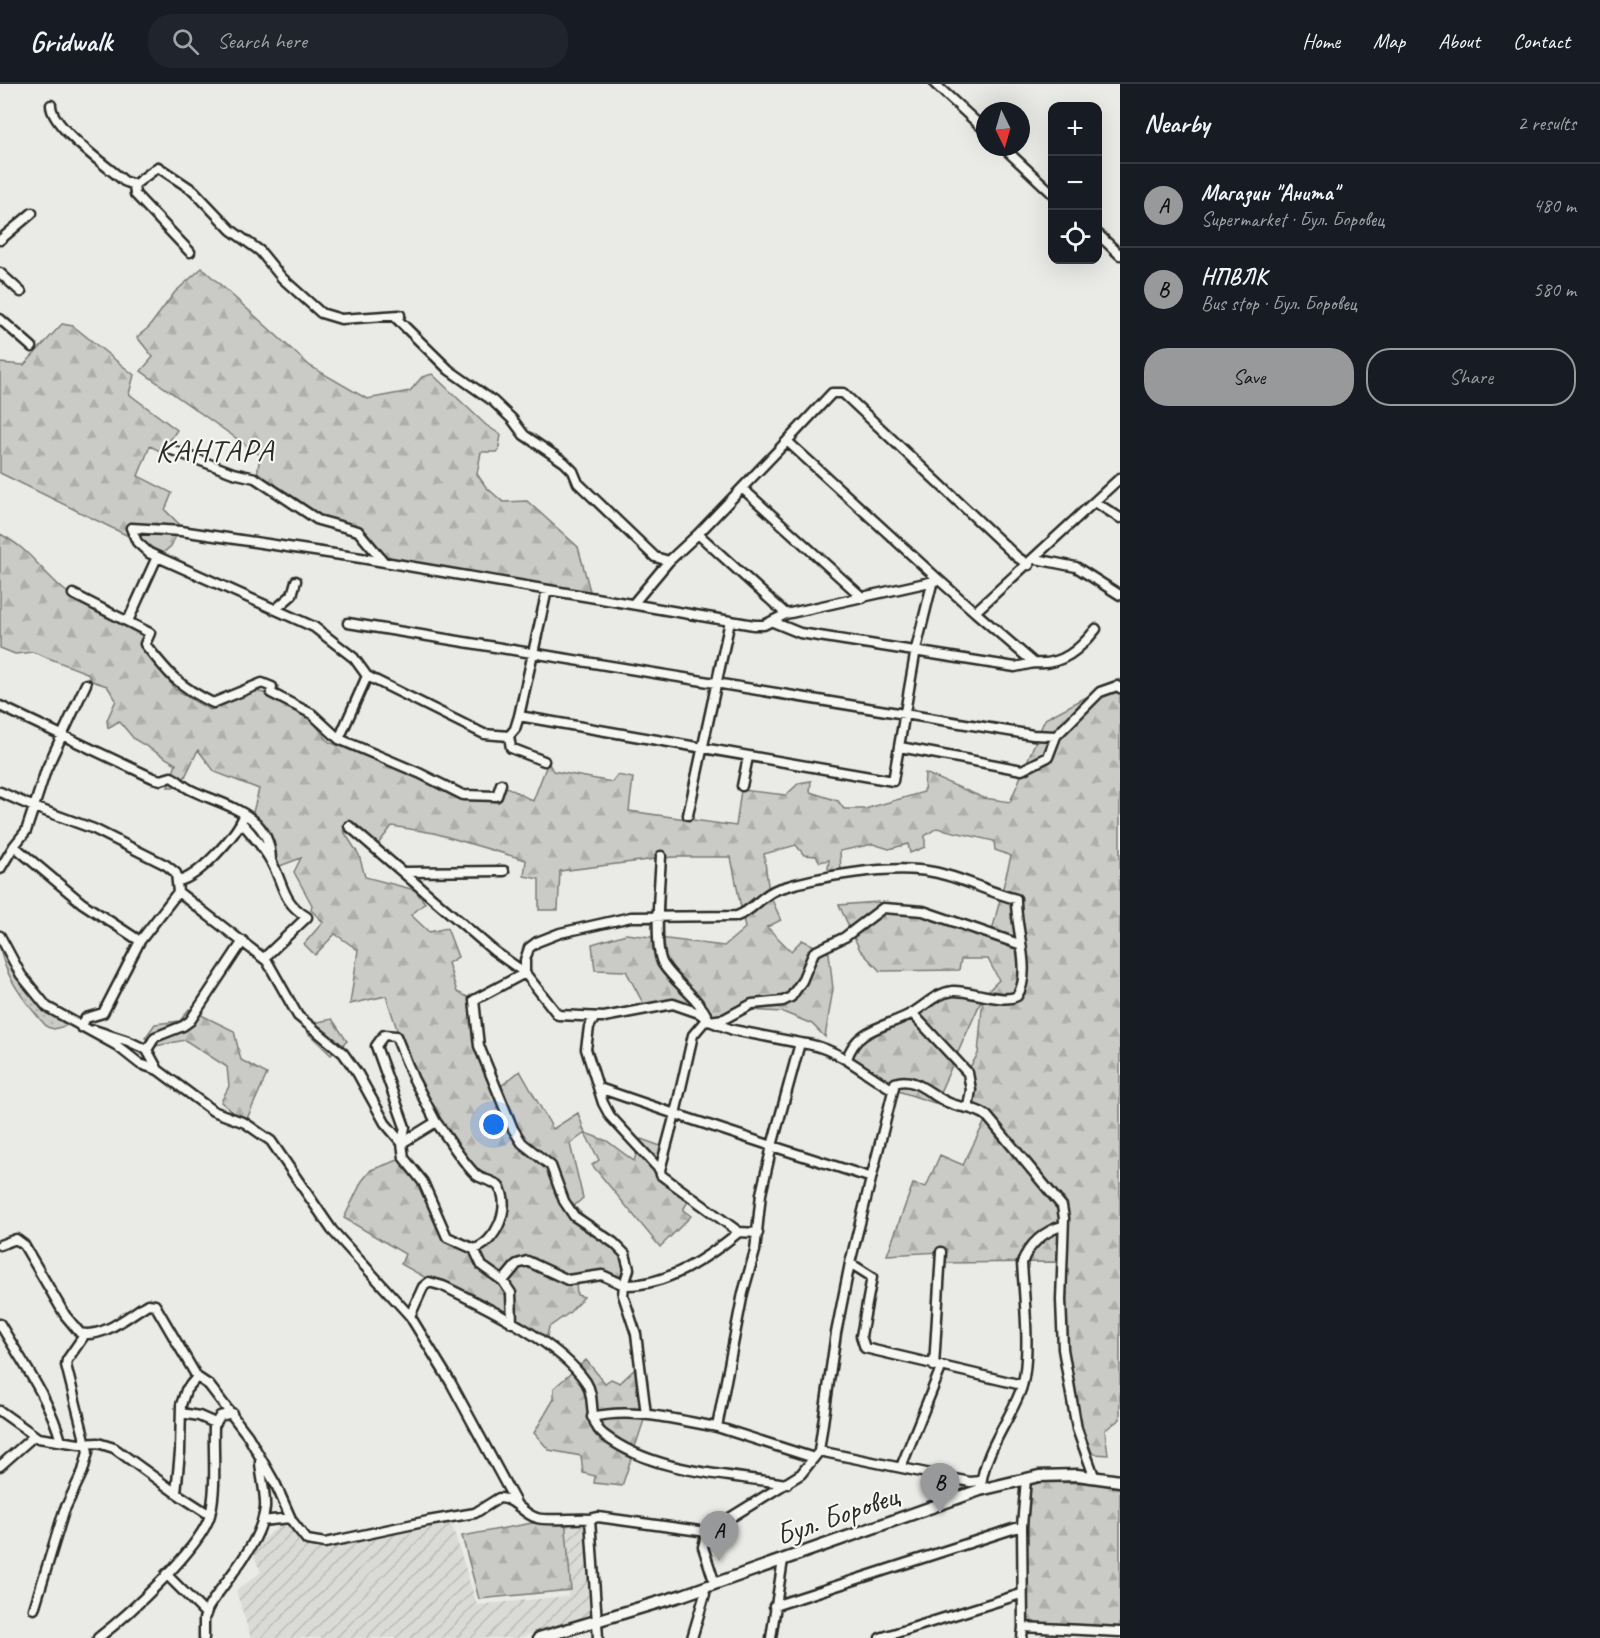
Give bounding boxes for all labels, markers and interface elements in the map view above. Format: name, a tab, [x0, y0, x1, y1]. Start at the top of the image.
search box	[148, 14, 568, 68]
text: Gridwalk	[30, 24, 112, 59]
icon: search	[169, 25, 202, 58]
text: Search here	[217, 27, 307, 55]
text: Home	[1302, 28, 1340, 54]
text: Map	[1373, 28, 1405, 54]
text: About	[1438, 28, 1480, 54]
text: Contact	[1513, 28, 1570, 54]
north arrow	[976, 102, 1030, 156]
map controls	[1048, 102, 1102, 264]
button: +	[1048, 102, 1102, 156]
text: Nearby	[1144, 107, 1209, 140]
text: 2 results	[1517, 111, 1576, 136]
button: −	[1048, 156, 1102, 210]
text: Магазин "Анита"	[1201, 179, 1338, 207]
text: A	[1158, 193, 1169, 218]
text: 480 m	[1533, 193, 1576, 218]
text: Supermarket · Бул. Боровец	[1201, 207, 1384, 232]
button: locate	[1048, 210, 1102, 264]
text: НПВЛК	[1201, 263, 1267, 291]
text: B	[1158, 277, 1169, 302]
text: 580 m	[1533, 277, 1576, 302]
text: Bus stop · Бул. Боровец	[1201, 291, 1357, 316]
button: Save	[1144, 348, 1354, 406]
button: Share	[1366, 348, 1576, 406]
district label: КАНТАРА	[156, 430, 275, 471]
your location	[479, 1110, 508, 1139]
pin: B	[920, 1464, 960, 1513]
street label: Бул. Боровец	[771, 1476, 905, 1554]
pin: A	[700, 1512, 738, 1561]

